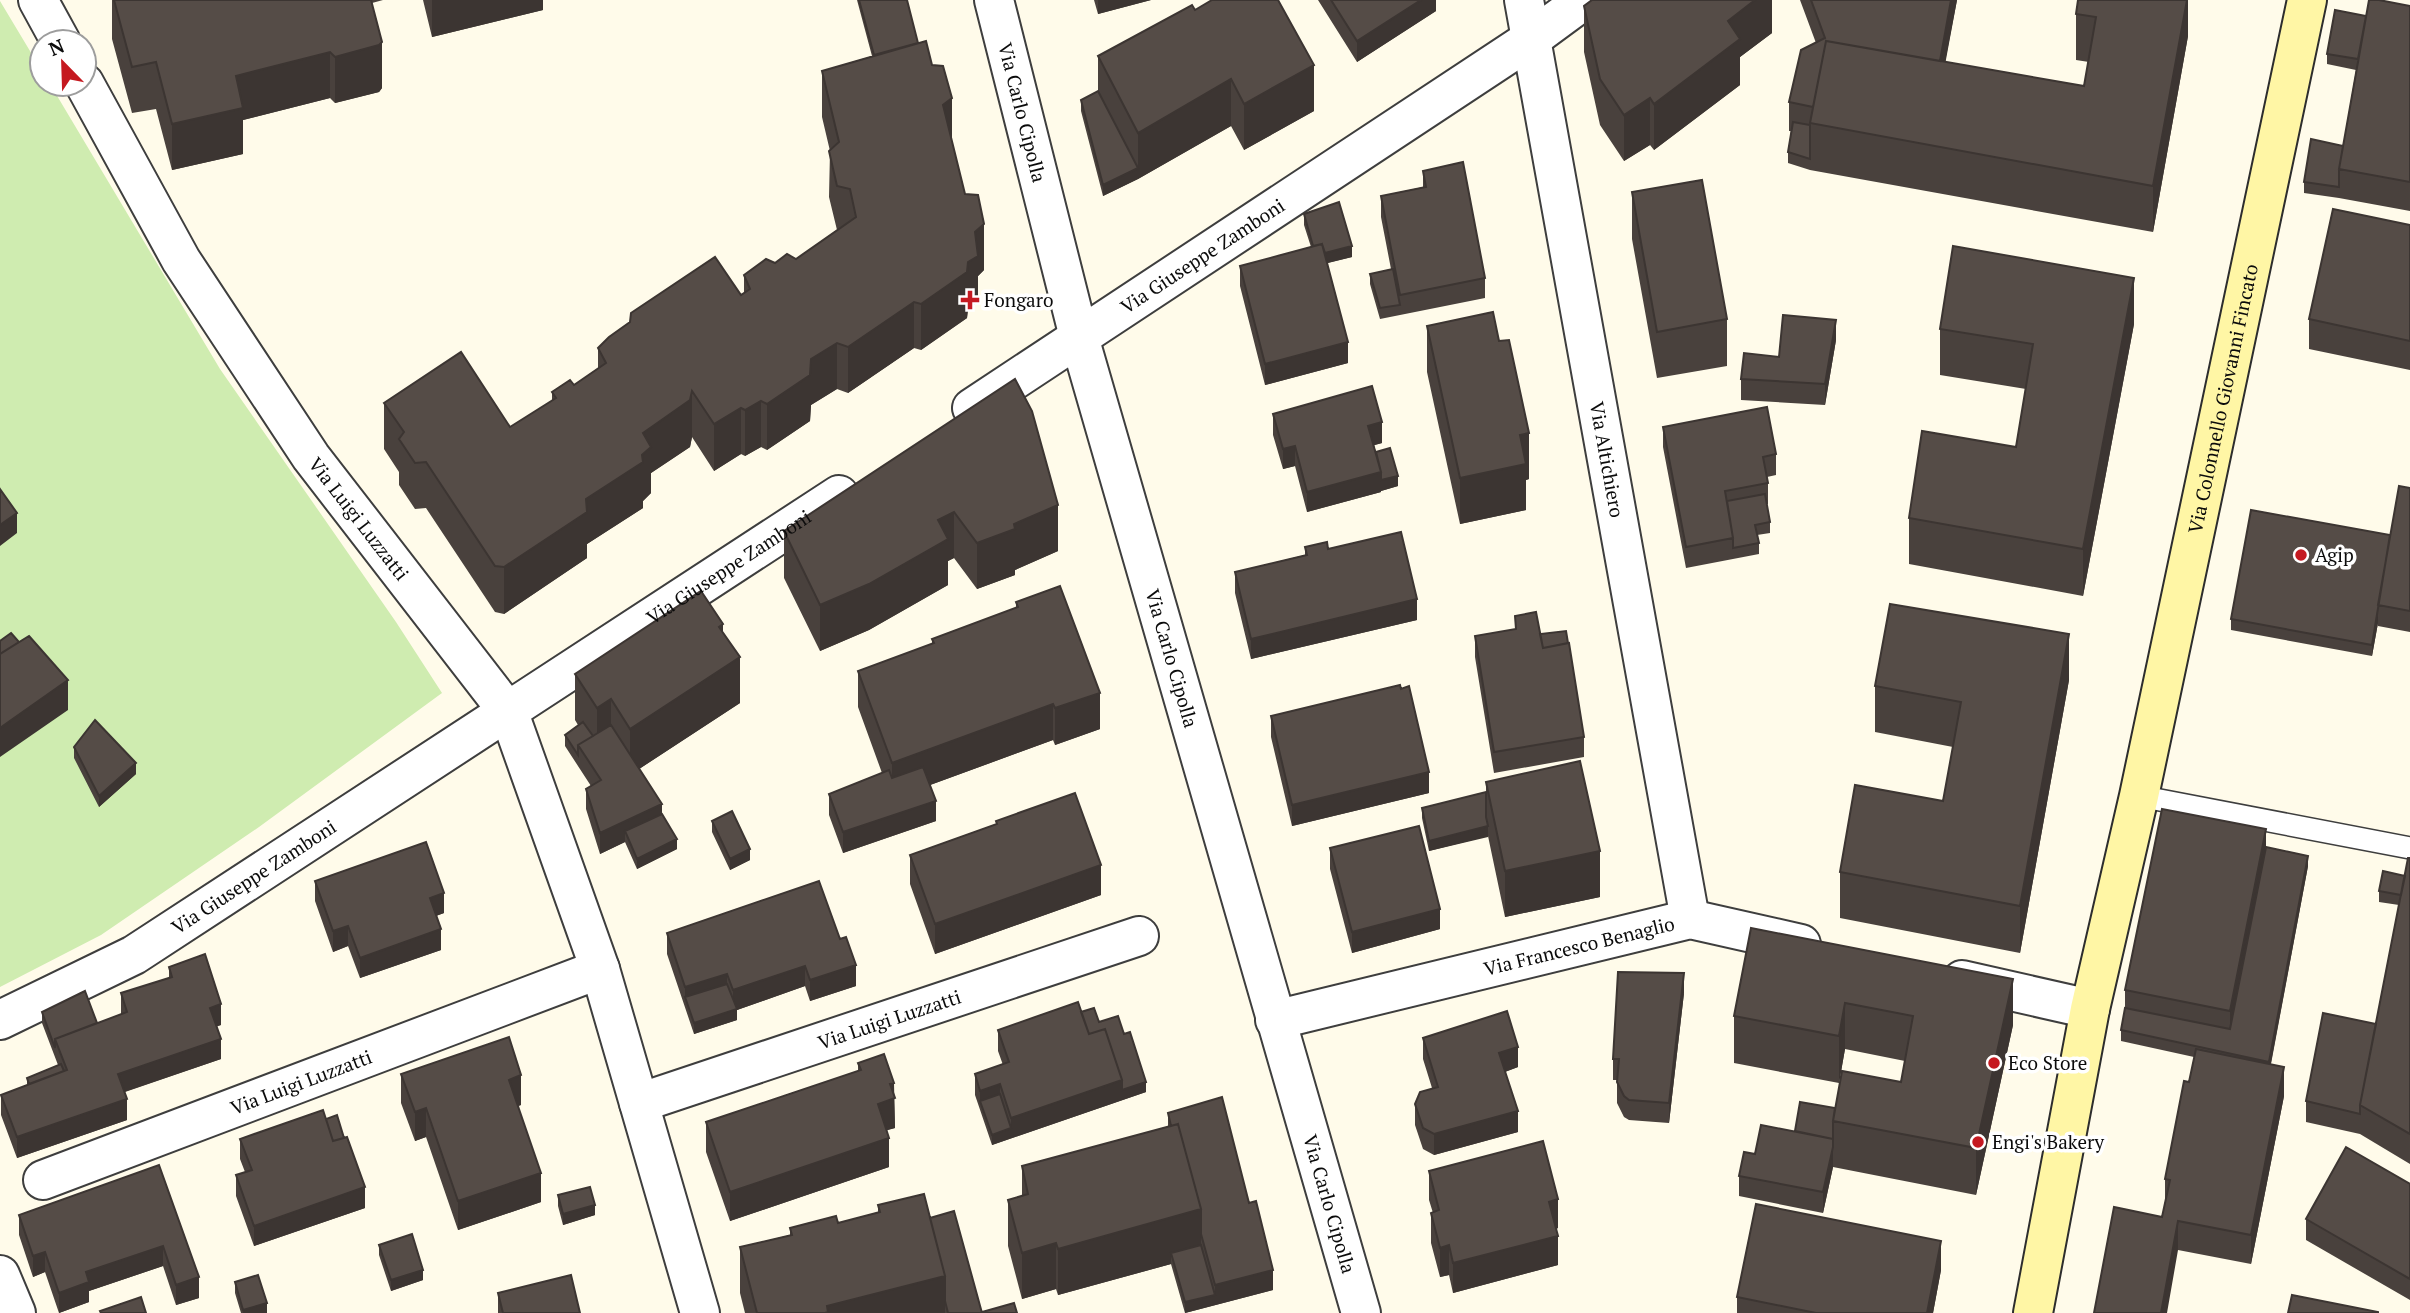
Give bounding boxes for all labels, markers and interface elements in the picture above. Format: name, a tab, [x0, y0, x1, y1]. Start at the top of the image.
north arrow	[28, 28, 98, 98]
text: N	[45, 32, 68, 61]
street label: Via Carlo Cipolla	[993, 40, 1053, 185]
street label: Via Giuseppe Zamboni	[1115, 192, 1289, 319]
street label: Via Colonnello Giovanni Fincato	[2182, 261, 2263, 536]
place label: Fongaro	[984, 287, 1054, 312]
marker: Fongaro	[962, 292, 978, 308]
street label: Via Altichiero	[1585, 400, 1630, 519]
street label: Via Luigi Luzzatti	[304, 452, 415, 585]
street label: Via Giuseppe Zamboni	[641, 504, 816, 629]
place label: Agip	[2315, 542, 2354, 567]
marker: Agip	[2293, 547, 2309, 563]
street label: Via Carlo Cipolla	[1140, 586, 1204, 731]
street label: Via Giuseppe Zamboni	[166, 814, 341, 939]
street label: Via Francesco Benaglio	[1481, 910, 1677, 981]
street label: Via Luigi Luzzatti	[814, 983, 964, 1054]
street label: Via Luigi Luzzatti	[227, 1044, 375, 1120]
place label: Eco Store	[2008, 1050, 2087, 1075]
marker: Eco Store	[1986, 1055, 2002, 1071]
place label: Engi's Bakery	[1992, 1129, 2105, 1154]
street label: Via Carlo Cipolla	[1298, 1132, 1362, 1277]
marker: Engi's Bakery	[1970, 1134, 1986, 1150]

